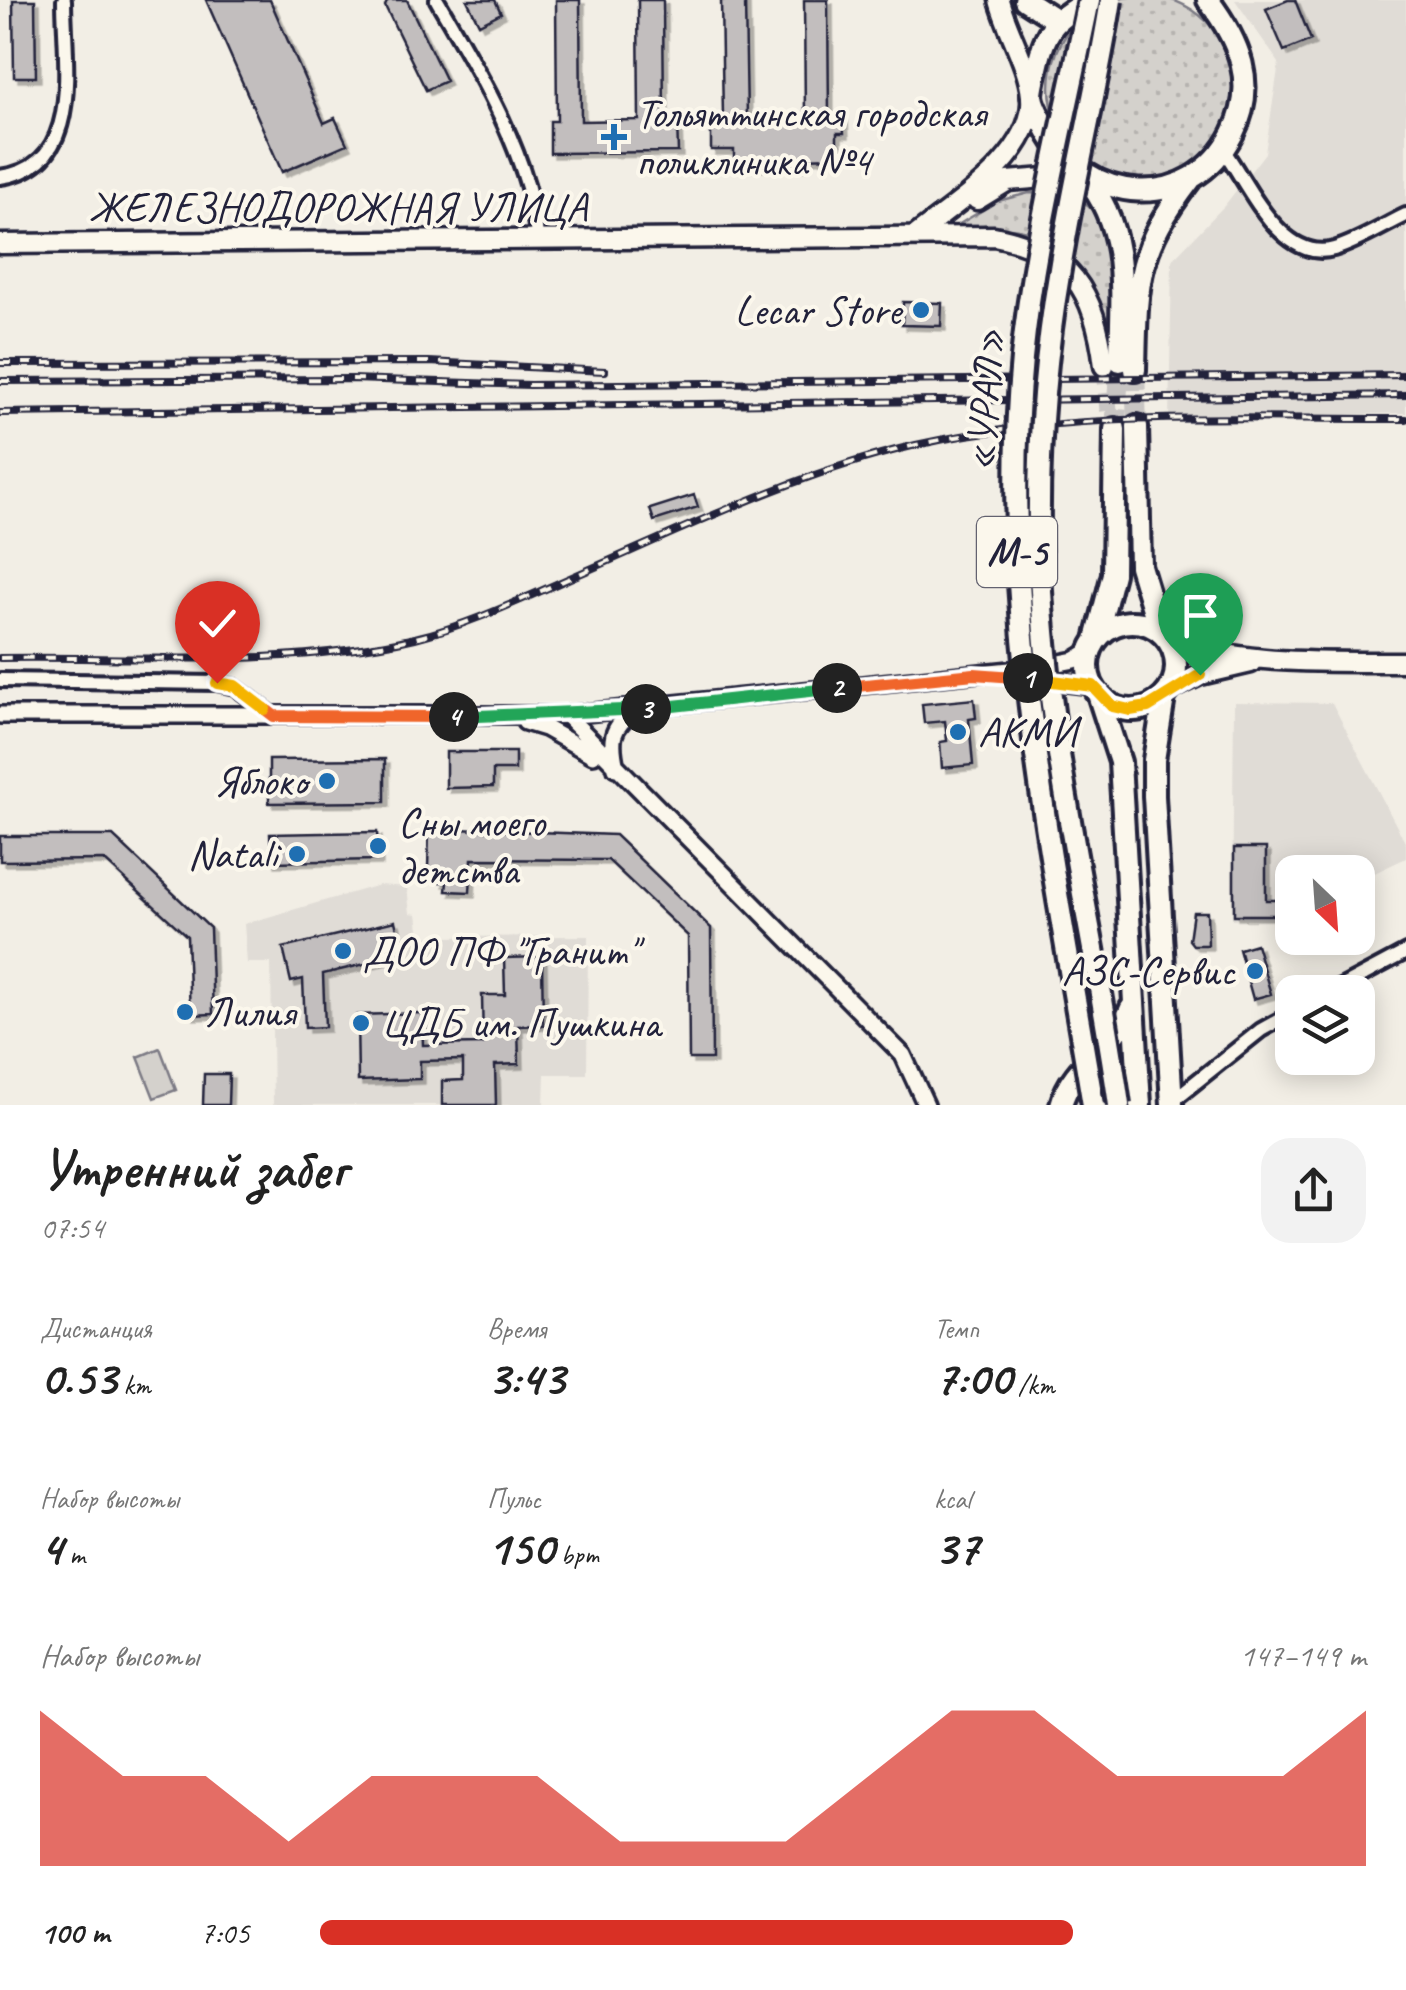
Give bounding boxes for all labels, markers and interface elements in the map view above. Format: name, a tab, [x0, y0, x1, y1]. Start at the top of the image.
place label: Тольяттинская городская поликлиника №4	[636, 87, 988, 188]
marker: Тольяттинская городская поликлиника №4	[601, 124, 627, 150]
street label: ЖЕЛЕЗНОДОРОЖНАЯ УЛИЦА	[89, 181, 589, 234]
place label: Lecar Store	[735, 284, 904, 337]
marker: Lecar Store	[910, 299, 932, 321]
street label: «УРАЛ»	[954, 327, 1016, 473]
road number: М-5	[977, 517, 1057, 587]
pin	[1158, 573, 1243, 676]
pin	[175, 581, 260, 684]
icon: arrive	[1173, 588, 1228, 643]
icon: check	[190, 596, 245, 651]
pin: 1	[1003, 653, 1053, 703]
text: 1	[1022, 660, 1034, 695]
pin: 2	[812, 663, 862, 713]
text: 2	[831, 670, 843, 705]
pin: 3	[621, 684, 671, 734]
text: 3	[640, 691, 652, 726]
pin: 4	[429, 692, 479, 742]
text: 4	[448, 699, 460, 734]
place label: АКМИ	[978, 706, 1083, 759]
marker: АКМИ	[947, 721, 969, 743]
place label: Яблоко	[214, 755, 311, 808]
marker: Яблоко	[316, 770, 338, 792]
place label: Сны моего детства	[398, 796, 547, 897]
place label: Natali	[188, 828, 282, 881]
marker: Сны моего детства	[367, 835, 389, 857]
marker: Natali	[286, 843, 308, 865]
north arrow	[1275, 855, 1375, 955]
map controls	[1275, 855, 1375, 1075]
place label: ДОО ПФ "Гранит"	[363, 925, 645, 978]
marker: ДОО ПФ "Гранит"	[332, 940, 354, 962]
place label: АЗС-Сервис	[1062, 945, 1236, 998]
marker: АЗС-Сервис	[1244, 960, 1266, 982]
button: layers	[1275, 975, 1375, 1075]
place label: Лилия	[205, 986, 298, 1039]
place label: ЦДБ им. Пушкина	[381, 997, 664, 1050]
marker: Лилия	[174, 1001, 196, 1023]
marker: ЦДБ им. Пушкина	[350, 1012, 372, 1034]
text: Утренний забег	[40, 1134, 347, 1204]
button: share	[1261, 1138, 1366, 1243]
text: 07:54	[40, 1207, 104, 1248]
text: Дистанция	[40, 1311, 152, 1346]
text: Время	[487, 1311, 546, 1346]
text: Темп	[934, 1311, 979, 1346]
text: 0.53	[40, 1346, 117, 1409]
text: 3:43	[487, 1346, 564, 1409]
text: 7:00	[934, 1346, 1011, 1409]
text: km	[117, 1367, 151, 1402]
text: /km	[1011, 1367, 1055, 1402]
text: Набор высоты	[40, 1481, 179, 1516]
text: Пульс	[487, 1481, 541, 1516]
text: kcal	[934, 1481, 971, 1516]
text: 4	[40, 1516, 63, 1579]
text: 150	[487, 1516, 554, 1579]
text: 37	[934, 1516, 979, 1579]
text: m	[63, 1537, 85, 1572]
text: bpm	[554, 1537, 599, 1572]
text: Набор высоты	[40, 1635, 199, 1676]
text: 147–149 m	[1240, 1635, 1366, 1676]
text: 100 m	[40, 1912, 109, 1953]
text: 7:05	[200, 1912, 250, 1953]

